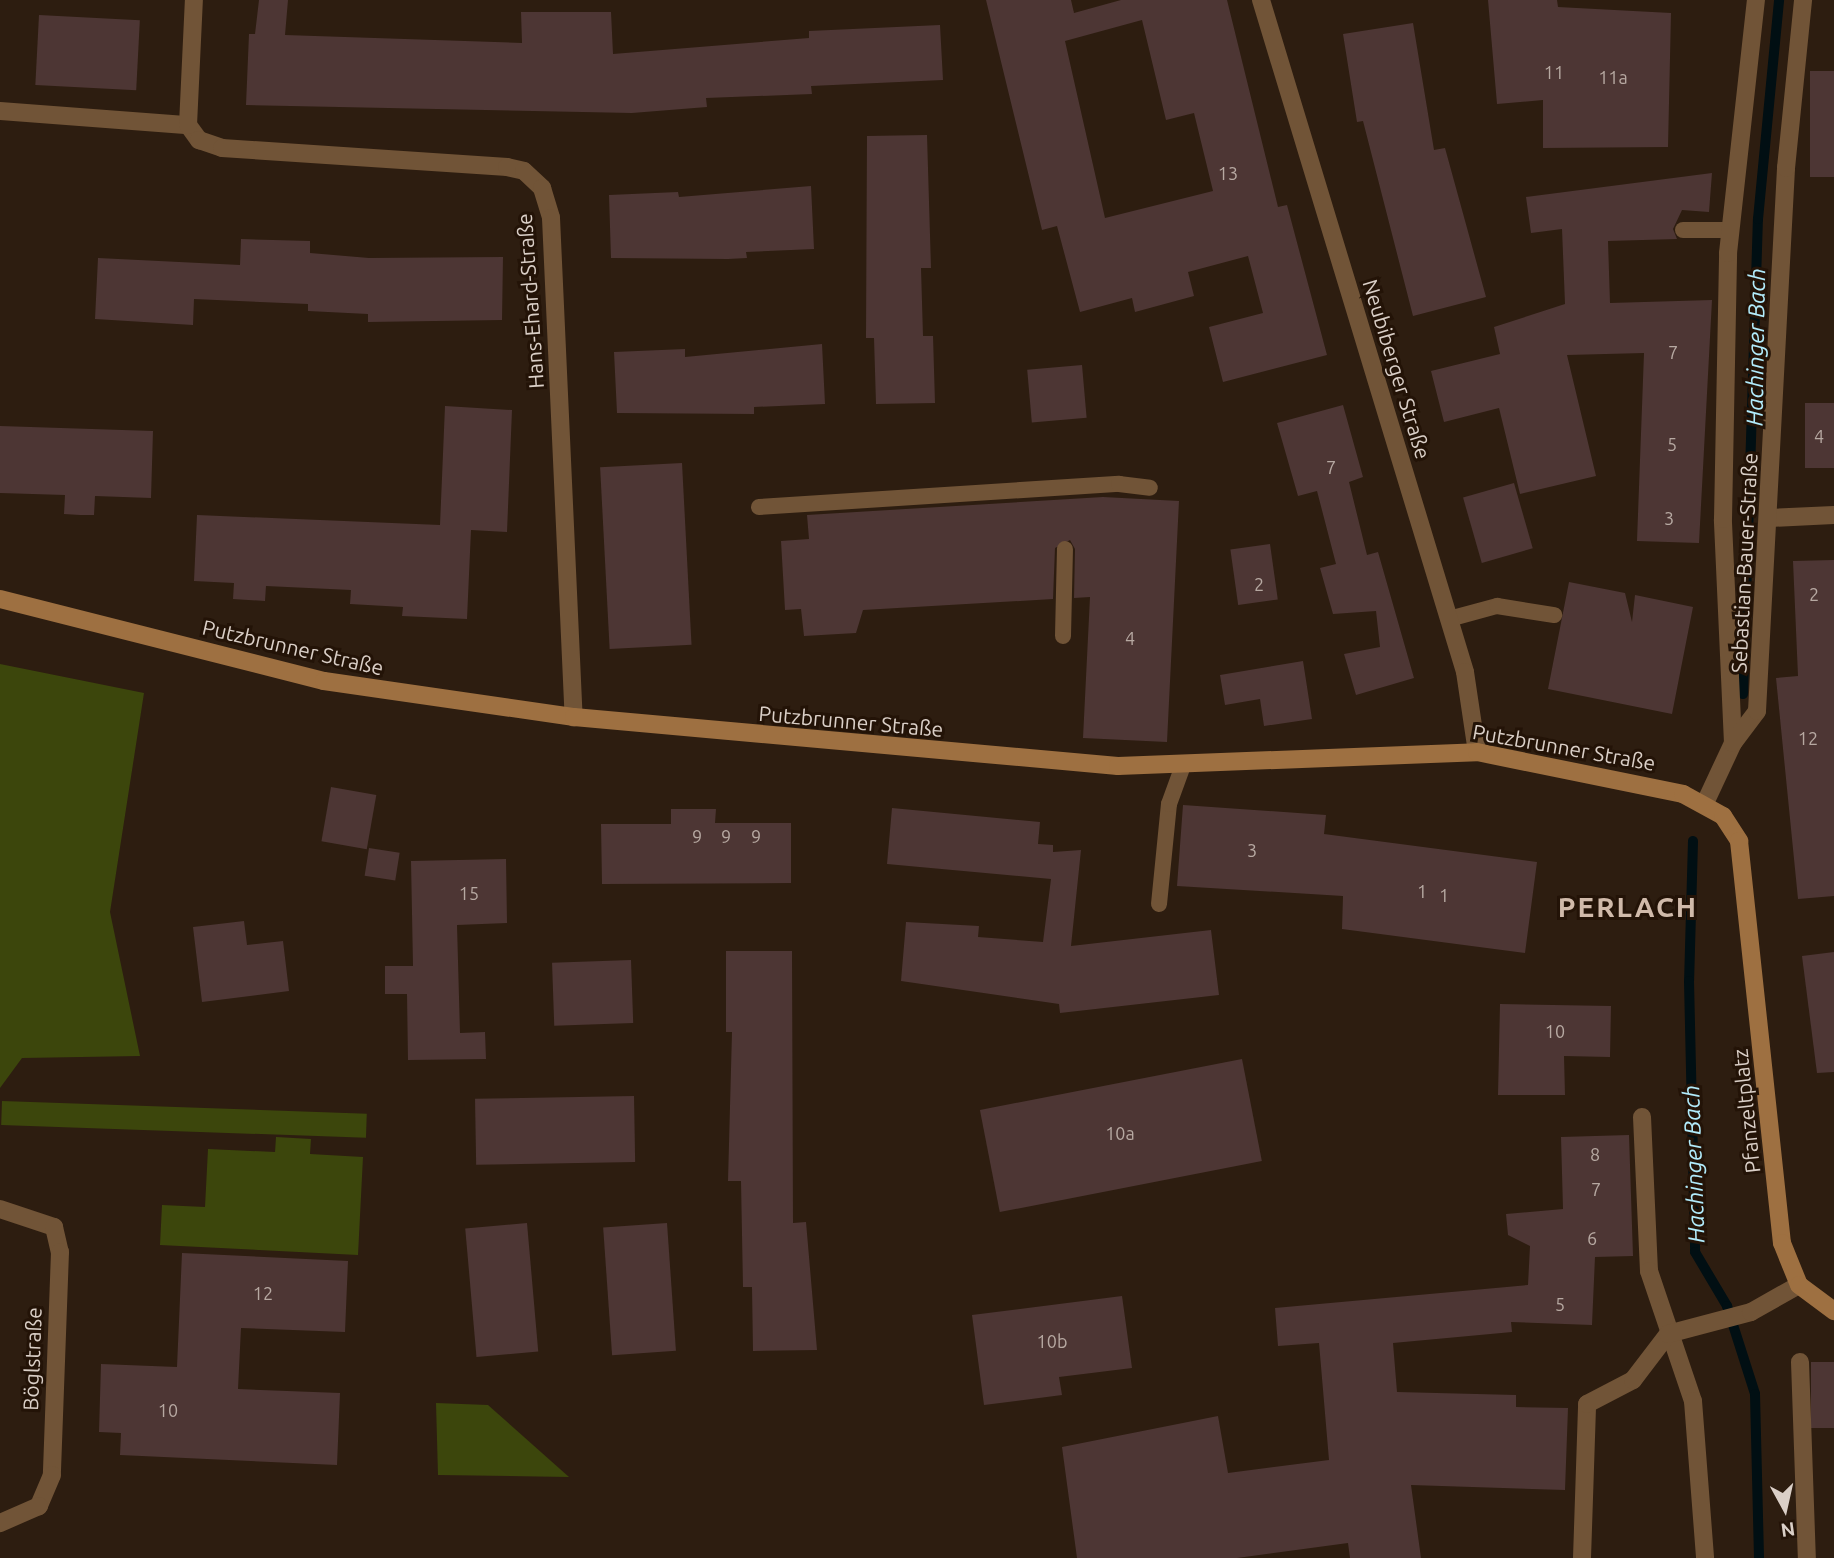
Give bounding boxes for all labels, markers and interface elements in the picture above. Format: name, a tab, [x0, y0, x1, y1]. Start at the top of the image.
house number: 11	[1544, 61, 1564, 83]
house number: 11a	[1598, 66, 1628, 88]
house number: 13	[1218, 162, 1238, 184]
street label: Hans-Ehard-Straße	[511, 212, 549, 390]
water label: Hachinger Bach	[1741, 268, 1771, 426]
street label: Neubiberger Straße	[1358, 276, 1436, 462]
house number: 7	[1668, 341, 1678, 363]
house number: 4	[1814, 425, 1824, 447]
house number: 5	[1667, 433, 1677, 455]
street label: Sebastian-Bauer-Straße	[1726, 452, 1762, 674]
house number: 7	[1326, 456, 1336, 478]
house number: 3	[1664, 507, 1674, 529]
house number: 2	[1254, 573, 1264, 595]
house number: 2	[1809, 583, 1819, 605]
street label: Putzbrunner Straße	[200, 614, 386, 680]
house number: 4	[1125, 627, 1135, 649]
street label: Putzbrunner Straße	[758, 700, 944, 742]
street label: Putzbrunner Straße	[1471, 719, 1657, 775]
house number: 12	[1798, 727, 1818, 749]
house number: 9	[692, 825, 702, 847]
house number: 9	[721, 825, 731, 847]
house number: 9	[751, 825, 761, 847]
house number: 3	[1247, 839, 1257, 861]
house number: 1	[1417, 880, 1427, 902]
house number: 15	[459, 882, 479, 904]
house number: 1	[1439, 884, 1449, 906]
district label: PERLACH	[1559, 890, 1697, 924]
house number: 10	[1545, 1020, 1565, 1042]
street label: Pfanzeltplatz	[1727, 1048, 1765, 1174]
water label: Hachinger Bach	[1677, 1085, 1711, 1243]
house number: 10a	[1105, 1122, 1135, 1144]
house number: 8	[1590, 1143, 1600, 1165]
house number: 7	[1591, 1178, 1601, 1200]
house number: 6	[1587, 1227, 1597, 1249]
house number: 12	[253, 1282, 273, 1304]
house number: 5	[1555, 1293, 1565, 1315]
street label: Böglstraße	[18, 1307, 46, 1411]
house number: 10b	[1037, 1330, 1067, 1352]
house number: 10	[158, 1399, 178, 1421]
north arrow	[1750, 1474, 1820, 1544]
text: N	[1779, 1518, 1796, 1542]

